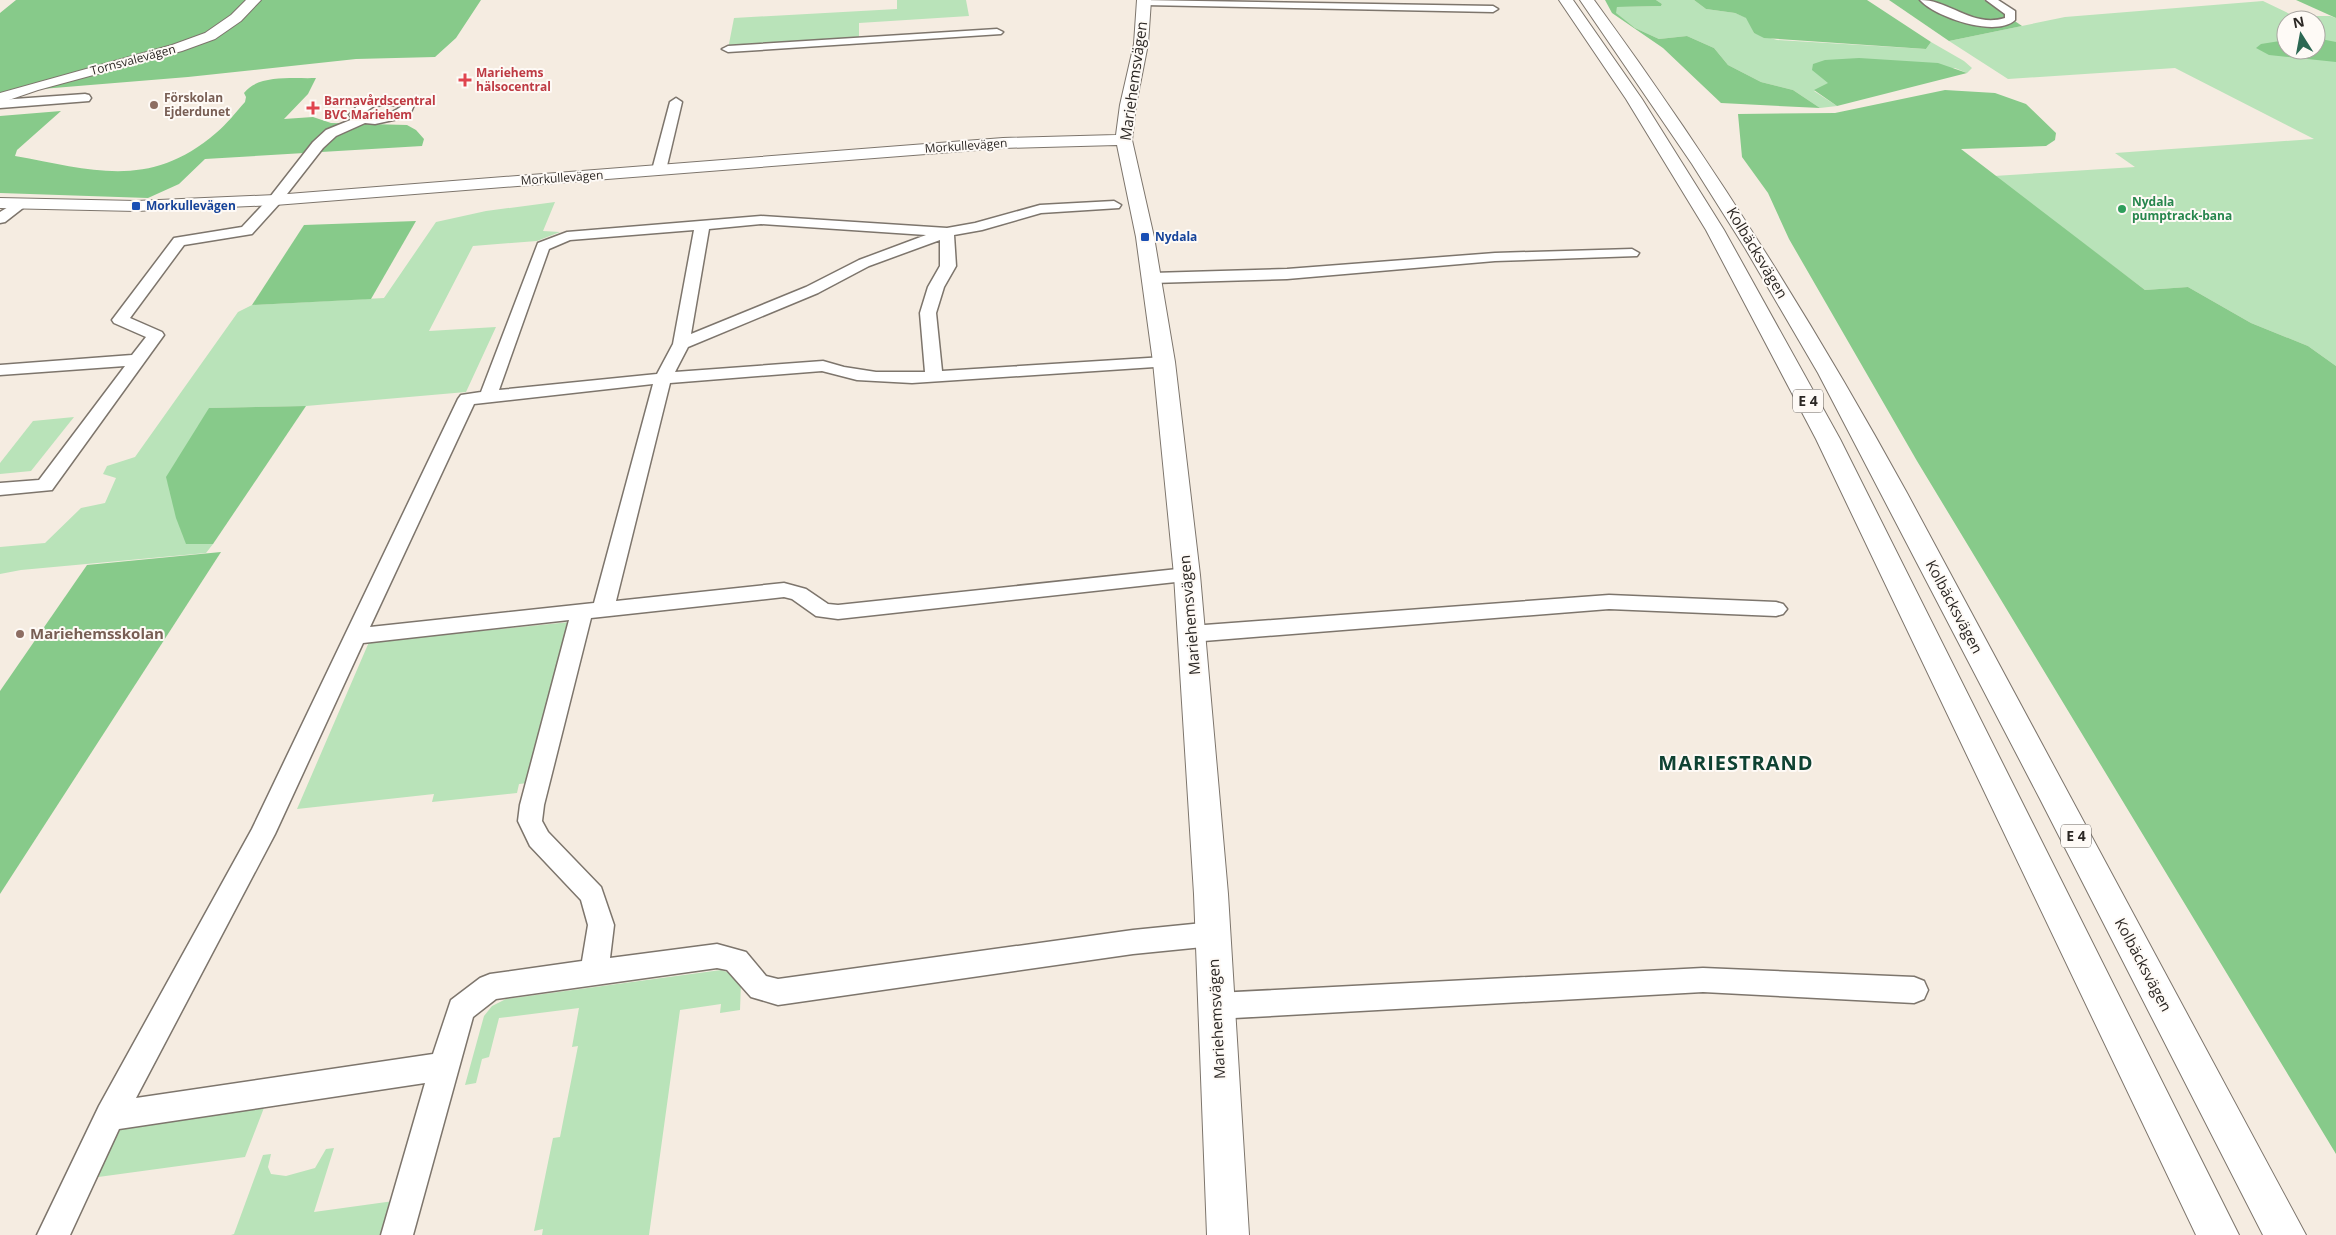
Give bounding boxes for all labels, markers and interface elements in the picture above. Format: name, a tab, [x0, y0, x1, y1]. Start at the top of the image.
north arrow	[2276, 10, 2326, 60]
text: N	[2291, 11, 2306, 32]
street label: Mariehemsvägen	[1115, 20, 1151, 142]
street label: Tornsvalevägen	[88, 40, 177, 79]
place label: Mariehems hälsocentral	[476, 64, 551, 95]
marker: Mariehems hälsocentral	[458, 73, 472, 87]
place label: Förskolan Ejderdunet	[164, 89, 230, 120]
place label: Barnavårdscentral BVC Mariehem	[324, 92, 436, 123]
marker: Förskolan Ejderdunet	[148, 99, 160, 111]
marker: Barnavårdscentral BVC Mariehem	[306, 101, 320, 115]
street label: Morkullevägen	[924, 134, 1008, 157]
street label: Morkullevägen	[520, 166, 604, 189]
place label: Nydala pumptrack-bana	[2132, 193, 2232, 224]
place label: Morkullevägen	[146, 197, 236, 214]
marker: Morkullevägen	[130, 200, 142, 212]
street label: Kolbäcksvägen	[1723, 203, 1793, 302]
marker: Nydala pumptrack-bana	[2116, 203, 2128, 215]
place label: Nydala	[1155, 228, 1197, 245]
marker: Nydala	[1139, 231, 1151, 243]
road number: E 4	[1793, 390, 1823, 412]
street label: Mariehemsvägen	[1174, 554, 1204, 676]
street label: Kolbäcksvägen	[1922, 556, 1988, 657]
place label: Mariehemsskolan	[30, 623, 164, 643]
marker: Mariehemsskolan	[14, 628, 26, 640]
district label: MARIESTRAND	[1658, 749, 1814, 776]
road number: E 4	[2061, 824, 2091, 848]
street label: Kolbäcksvägen	[2111, 914, 2177, 1015]
street label: Mariehemsvägen	[1203, 958, 1229, 1080]

